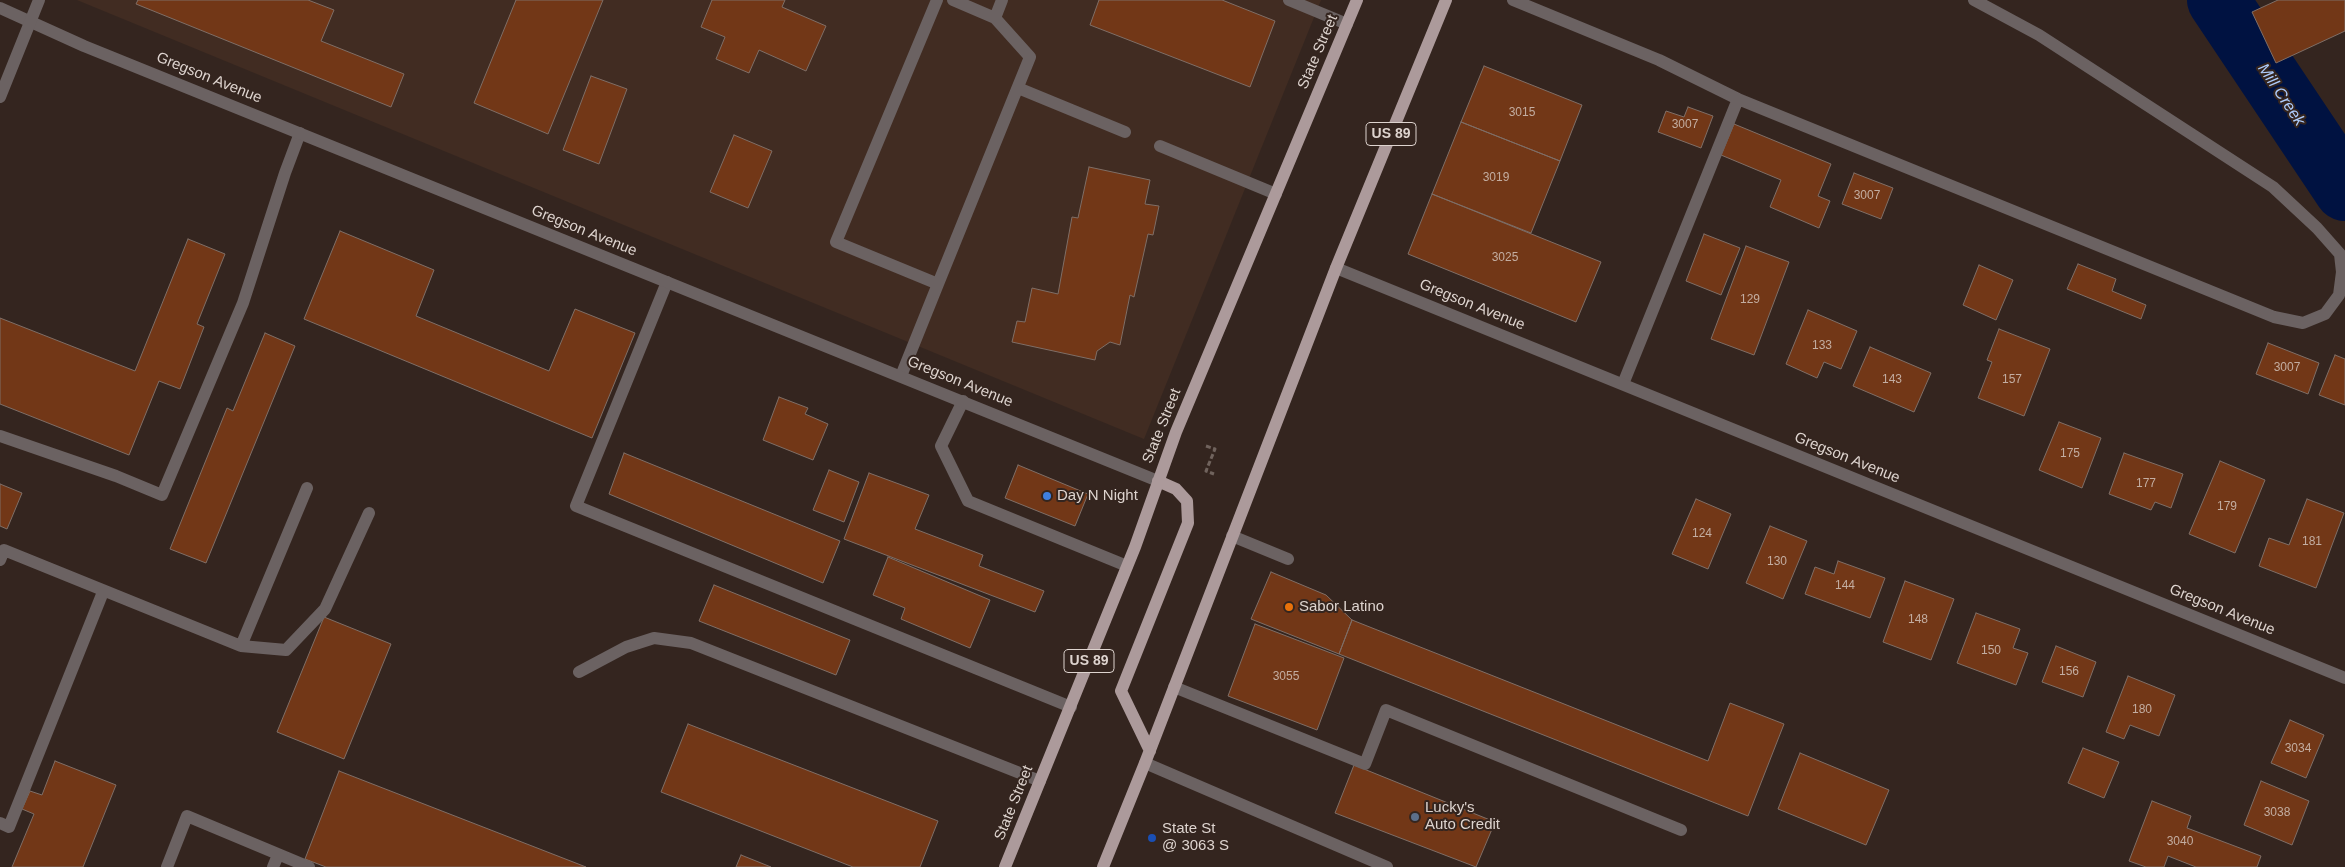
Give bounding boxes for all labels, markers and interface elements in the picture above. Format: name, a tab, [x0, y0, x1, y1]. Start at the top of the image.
street label: State Street	[1294, 12, 1342, 92]
street label: Gregson Avenue	[154, 49, 264, 107]
water label: Mill Creek	[2253, 60, 2309, 130]
house number: 3015	[1509, 106, 1535, 120]
house number: 3007	[1672, 118, 1698, 132]
road number: US 89	[1366, 122, 1416, 146]
house number: 3019	[1483, 171, 1509, 185]
house number: 3007	[1854, 189, 1880, 203]
street label: Gregson Avenue	[529, 202, 639, 260]
house number: 3025	[1492, 251, 1518, 265]
street label: Gregson Avenue	[1417, 276, 1527, 334]
house number: 129	[1740, 293, 1760, 307]
house number: 133	[1812, 339, 1832, 353]
street label: Gregson Avenue	[905, 353, 1015, 411]
house number: 3007	[2274, 361, 2300, 375]
house number: 143	[1882, 373, 1902, 387]
house number: 157	[2002, 373, 2022, 387]
street label: State Street	[1139, 386, 1185, 466]
street label: Gregson Avenue	[1792, 429, 1902, 487]
house number: 175	[2060, 447, 2080, 461]
house number: 177	[2136, 477, 2156, 491]
place label: Day N Night	[1057, 487, 1138, 505]
marker: Day N Night	[1041, 490, 1053, 502]
house number: 179	[2217, 500, 2237, 514]
house number: 124	[1692, 527, 1712, 541]
house number: 181	[2302, 535, 2322, 549]
house number: 130	[1767, 555, 1787, 569]
house number: 144	[1835, 579, 1855, 593]
street label: Gregson Avenue	[2167, 581, 2277, 639]
place label: Sabor Latino	[1299, 598, 1384, 616]
marker: Sabor Latino	[1283, 601, 1295, 613]
house number: 148	[1908, 613, 1928, 627]
house number: 150	[1981, 644, 2001, 658]
road number: US 89	[1064, 649, 1114, 672]
house number: 156	[2059, 665, 2079, 679]
house number: 3055	[1273, 670, 1299, 684]
house number: 180	[2132, 703, 2152, 717]
house number: 3034	[2285, 742, 2311, 756]
street label: State Street	[991, 763, 1037, 843]
place label: Lucky's Auto Credit	[1425, 799, 1500, 834]
house number: 3038	[2264, 806, 2290, 820]
marker: Lucky's Auto Credit	[1409, 811, 1421, 823]
place label: State St @ 3063 S	[1162, 820, 1229, 855]
marker: State St @ 3063 S	[1146, 832, 1158, 844]
house number: 3040	[2167, 835, 2193, 849]

